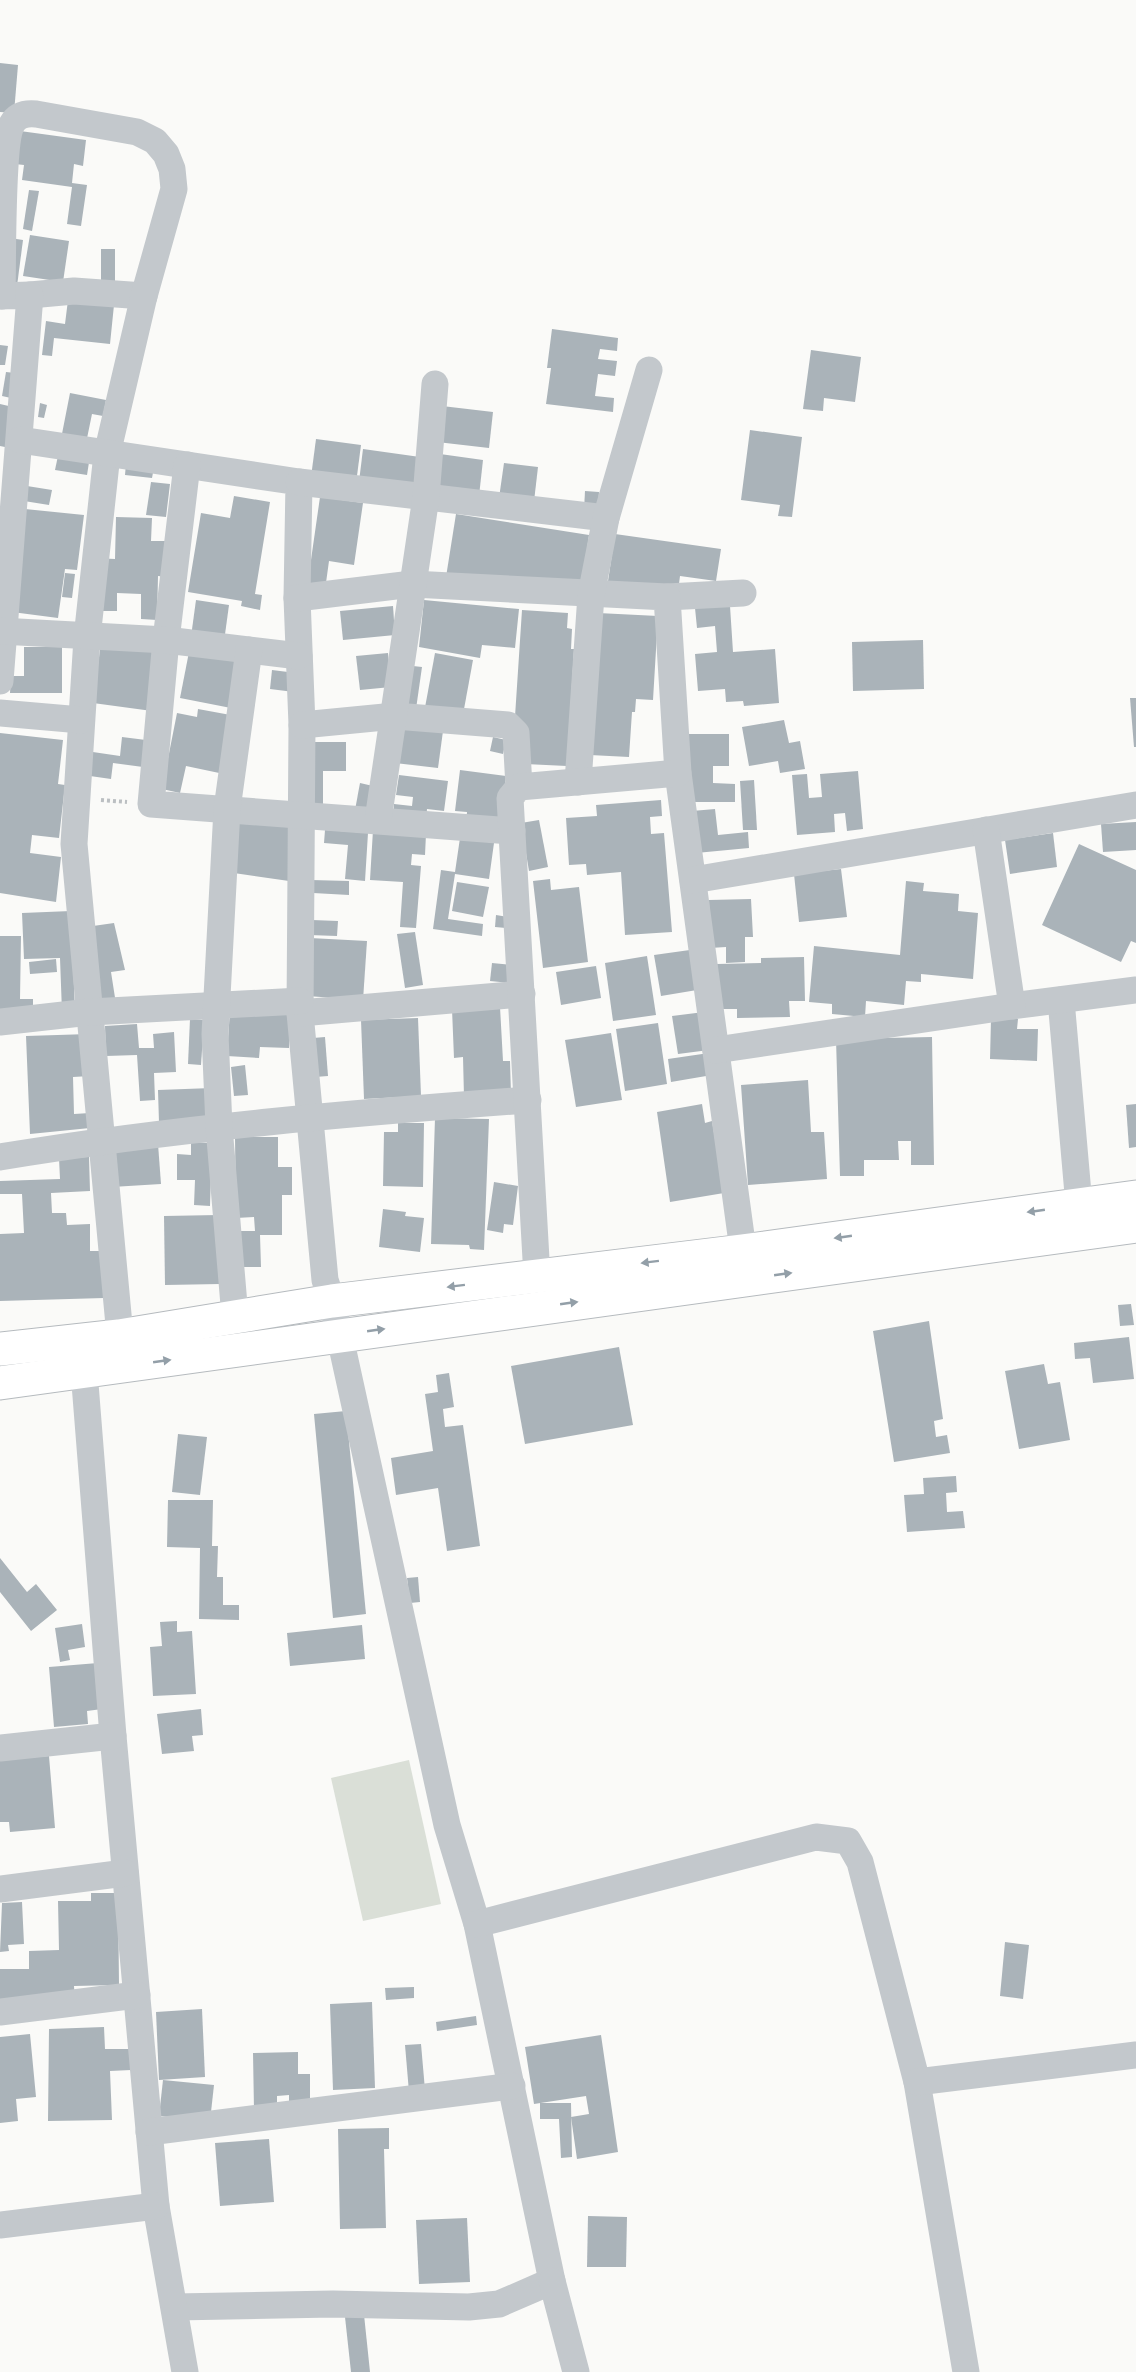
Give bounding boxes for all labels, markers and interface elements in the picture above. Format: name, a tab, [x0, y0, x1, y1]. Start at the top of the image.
one-way arrow	[1027, 1206, 1046, 1215]
one-way arrow	[834, 1232, 853, 1242]
one-way arrow	[640, 1258, 659, 1267]
one-way arrow	[774, 1270, 793, 1279]
one-way arrow	[447, 1281, 466, 1291]
one-way arrow	[559, 1299, 578, 1308]
one-way arrow	[366, 1325, 385, 1334]
one-way arrow	[153, 1356, 172, 1365]

